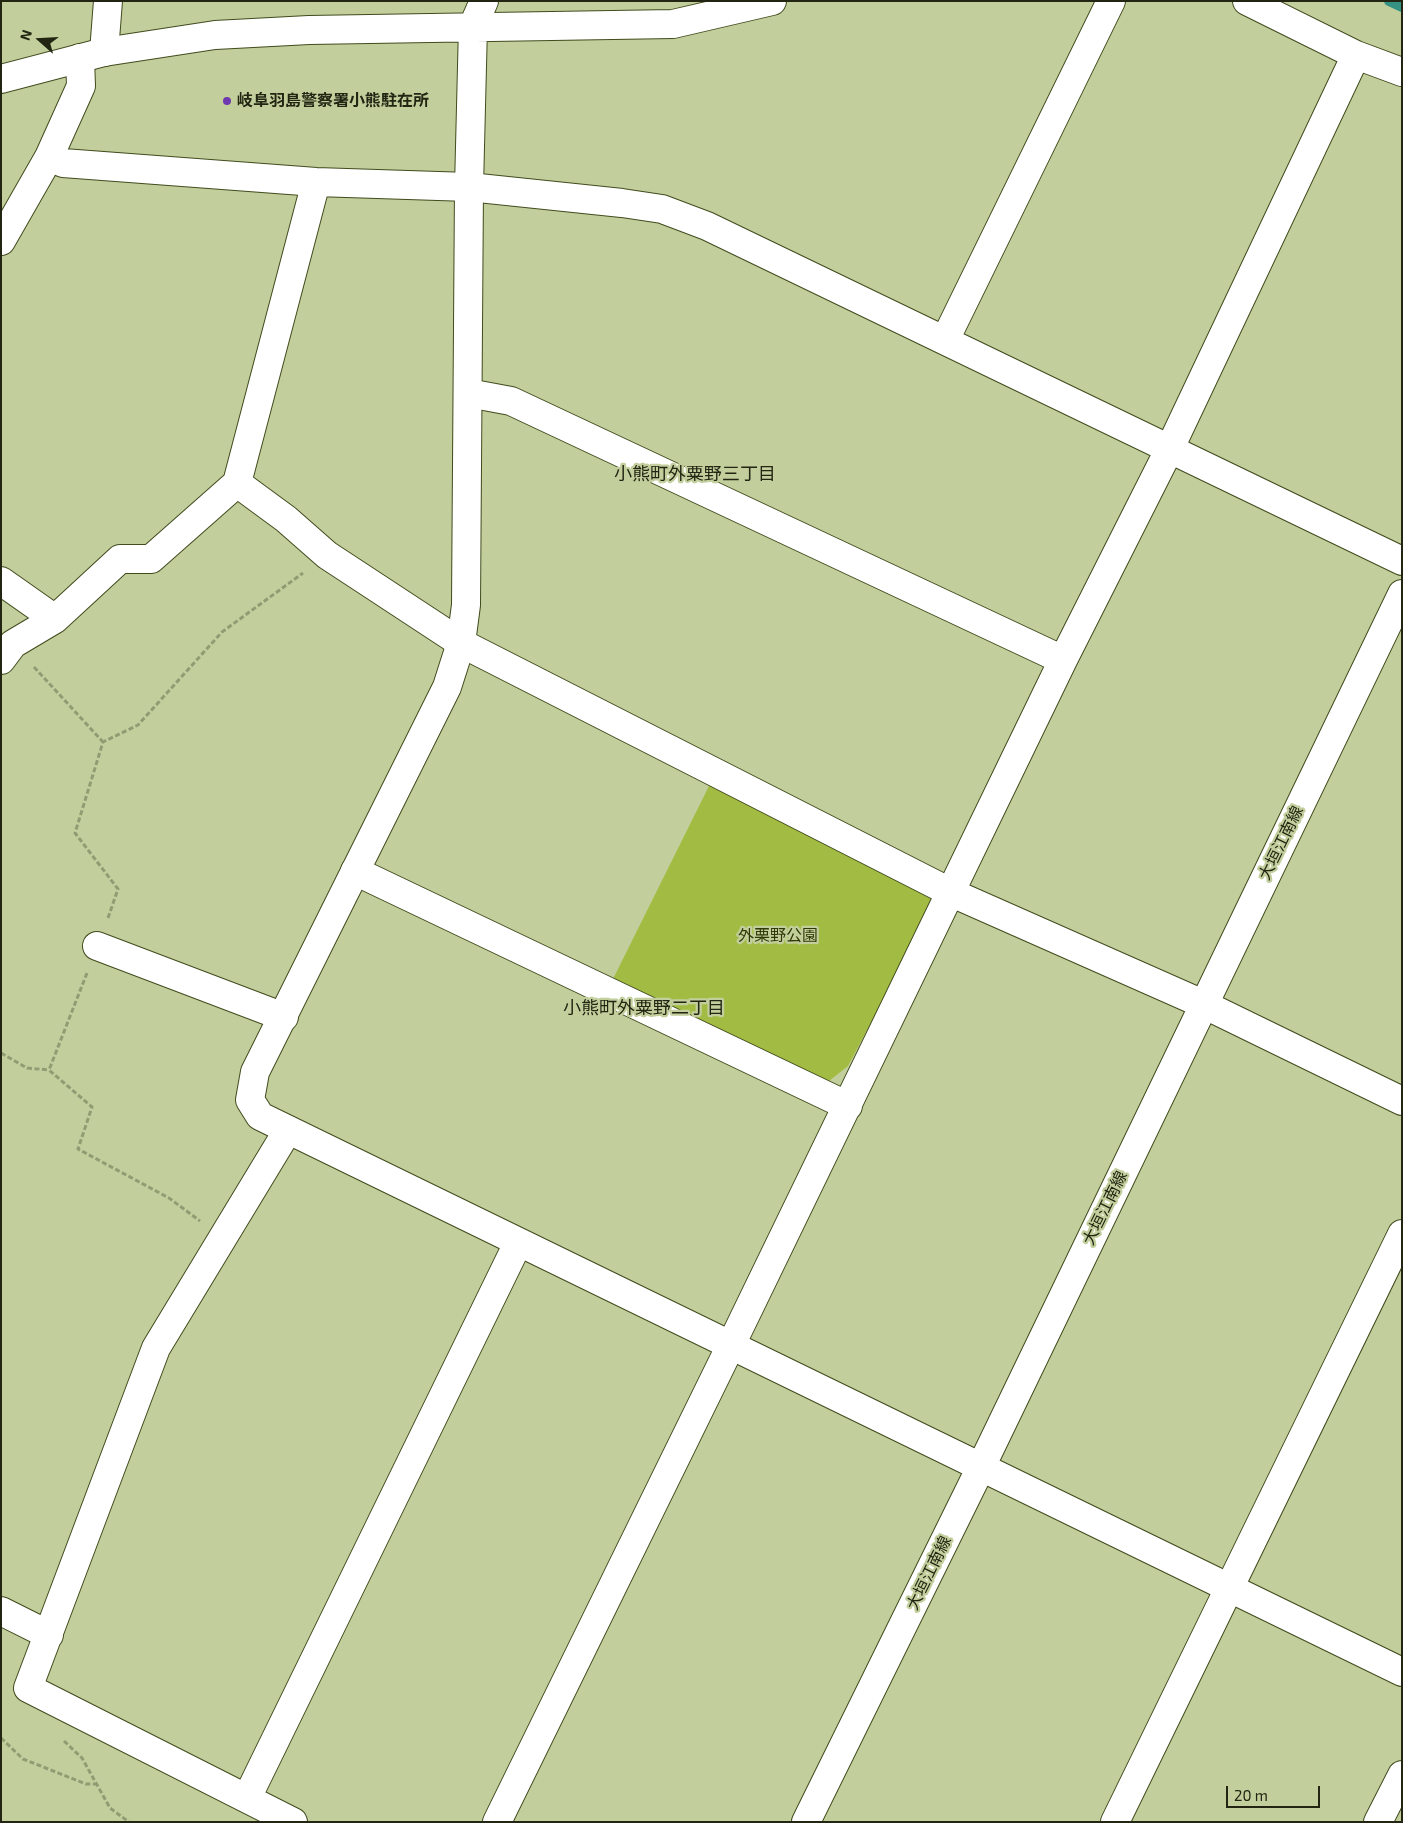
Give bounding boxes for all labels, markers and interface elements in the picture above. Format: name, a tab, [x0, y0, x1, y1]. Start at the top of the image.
north arrow	[15, 15, 65, 65]
text: N	[16, 27, 35, 43]
place label: 岐阜羽島警察署小熊駐在所	[237, 91, 429, 111]
marker: 岐阜羽島警察署小熊駐在所	[221, 95, 233, 107]
district label: 小熊町外粟野三丁目	[614, 463, 776, 485]
street label: 大垣江南線	[1255, 803, 1307, 883]
park label: 外栗野公園	[738, 926, 818, 946]
district label: 小熊町外粟野二丁目	[563, 997, 725, 1019]
street label: 大垣江南線	[1079, 1168, 1131, 1248]
street label: 大垣江南線	[903, 1533, 955, 1613]
scale bar	[1228, 1776, 1322, 1808]
text: 20 m	[1234, 1786, 1268, 1804]

